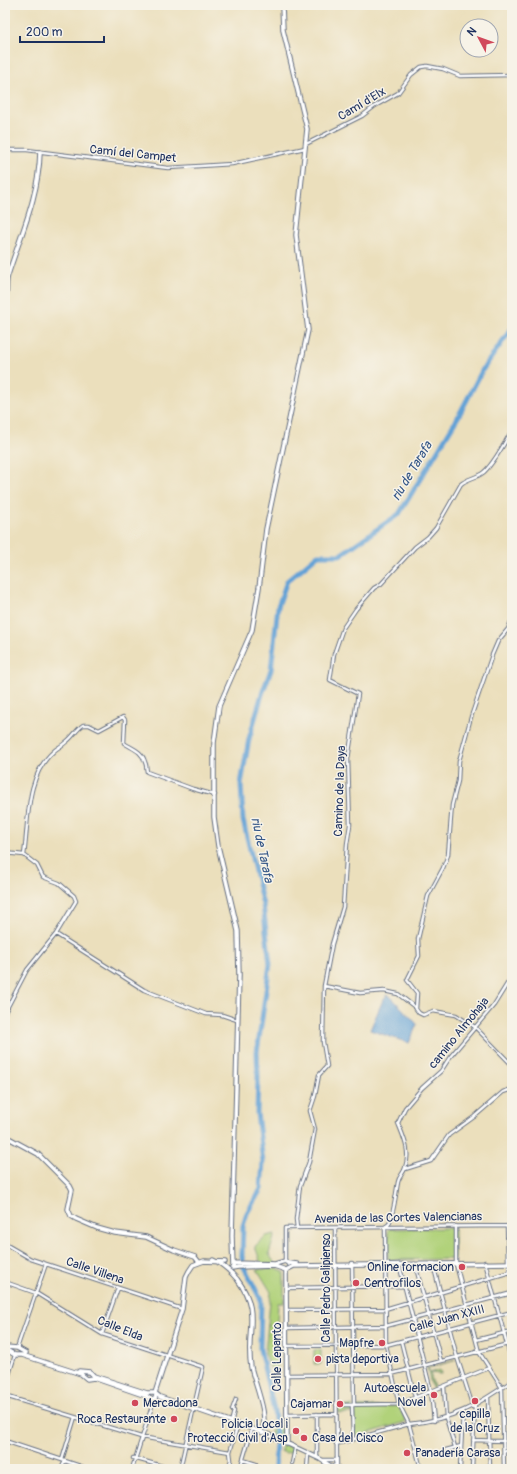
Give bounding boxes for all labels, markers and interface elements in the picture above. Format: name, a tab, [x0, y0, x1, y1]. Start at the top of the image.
scale bar	[20, 18, 104, 44]
north arrow	[459, 18, 499, 58]
text: N	[464, 24, 480, 39]
text: 200 m	[26, 25, 63, 40]
street label: Camí d'Elx	[335, 84, 389, 124]
street label: Camí del Campet	[89, 142, 177, 166]
water label: riu de Tarafa	[388, 438, 436, 503]
street label: Camino de la Daya	[331, 745, 349, 837]
water label: riu de Tarafa	[247, 816, 277, 885]
street label: camino Almohaja	[426, 994, 493, 1072]
street label: Avenida de las Cortes Valencianas	[314, 1209, 483, 1227]
street label: Calle Pedro Galipienso	[319, 1233, 334, 1343]
street label: Calle Villena	[64, 1254, 126, 1288]
place label: Online formacion	[367, 1260, 454, 1275]
marker: Online formacion	[457, 1262, 467, 1272]
place label: Centrofilos	[364, 1276, 421, 1291]
marker: Centrofilos	[351, 1278, 361, 1288]
street label: Calle Juan XXIII	[408, 1302, 486, 1336]
street label: Calle Elda	[95, 1313, 145, 1345]
street label: Calle Lepanto	[270, 1322, 285, 1391]
place label: Mapfre	[339, 1336, 374, 1351]
marker: Mapfre	[377, 1338, 387, 1348]
place label: pista deportiva	[326, 1352, 399, 1367]
marker: pista deportiva	[313, 1354, 323, 1364]
place label: Autoescuela Novel	[364, 1381, 426, 1410]
marker: Autoescuela Novel	[429, 1390, 439, 1400]
place label: Mercadona	[143, 1396, 198, 1411]
marker: capilla de la Cruz	[470, 1396, 480, 1406]
place label: Cajamar	[290, 1397, 333, 1412]
marker: Mercadona	[130, 1398, 140, 1408]
marker: Cajamar	[335, 1399, 345, 1409]
place label: capilla de la Cruz	[450, 1407, 500, 1436]
place label: Roca Restaurante	[77, 1412, 166, 1427]
marker: Roca Restaurante	[169, 1414, 179, 1424]
place label: Policia Local i Protecció Civil d'Asp	[187, 1417, 288, 1446]
marker: Policia Local i Protecció Civil d'Asp	[291, 1426, 301, 1436]
place label: Casa del Cisco	[312, 1431, 384, 1446]
marker: Casa del Cisco	[299, 1433, 309, 1443]
place label: Panadería Carasa	[415, 1446, 501, 1461]
marker: Panadería Carasa	[402, 1448, 412, 1458]

